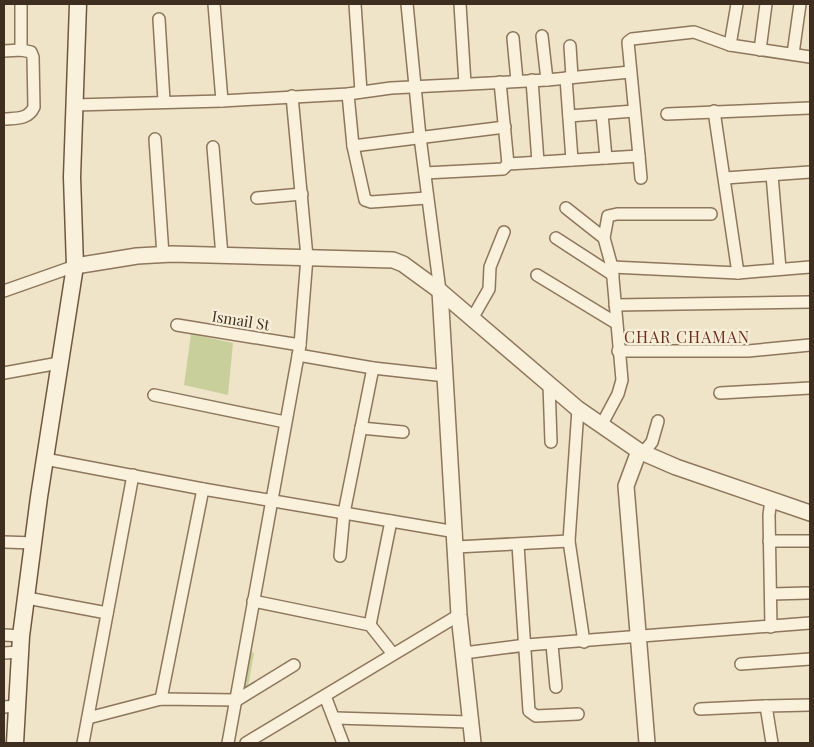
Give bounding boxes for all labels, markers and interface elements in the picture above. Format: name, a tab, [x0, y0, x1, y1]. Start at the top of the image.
street label: Ismail St	[211, 306, 272, 335]
district label: CHAR CHAMAN	[624, 326, 750, 347]

